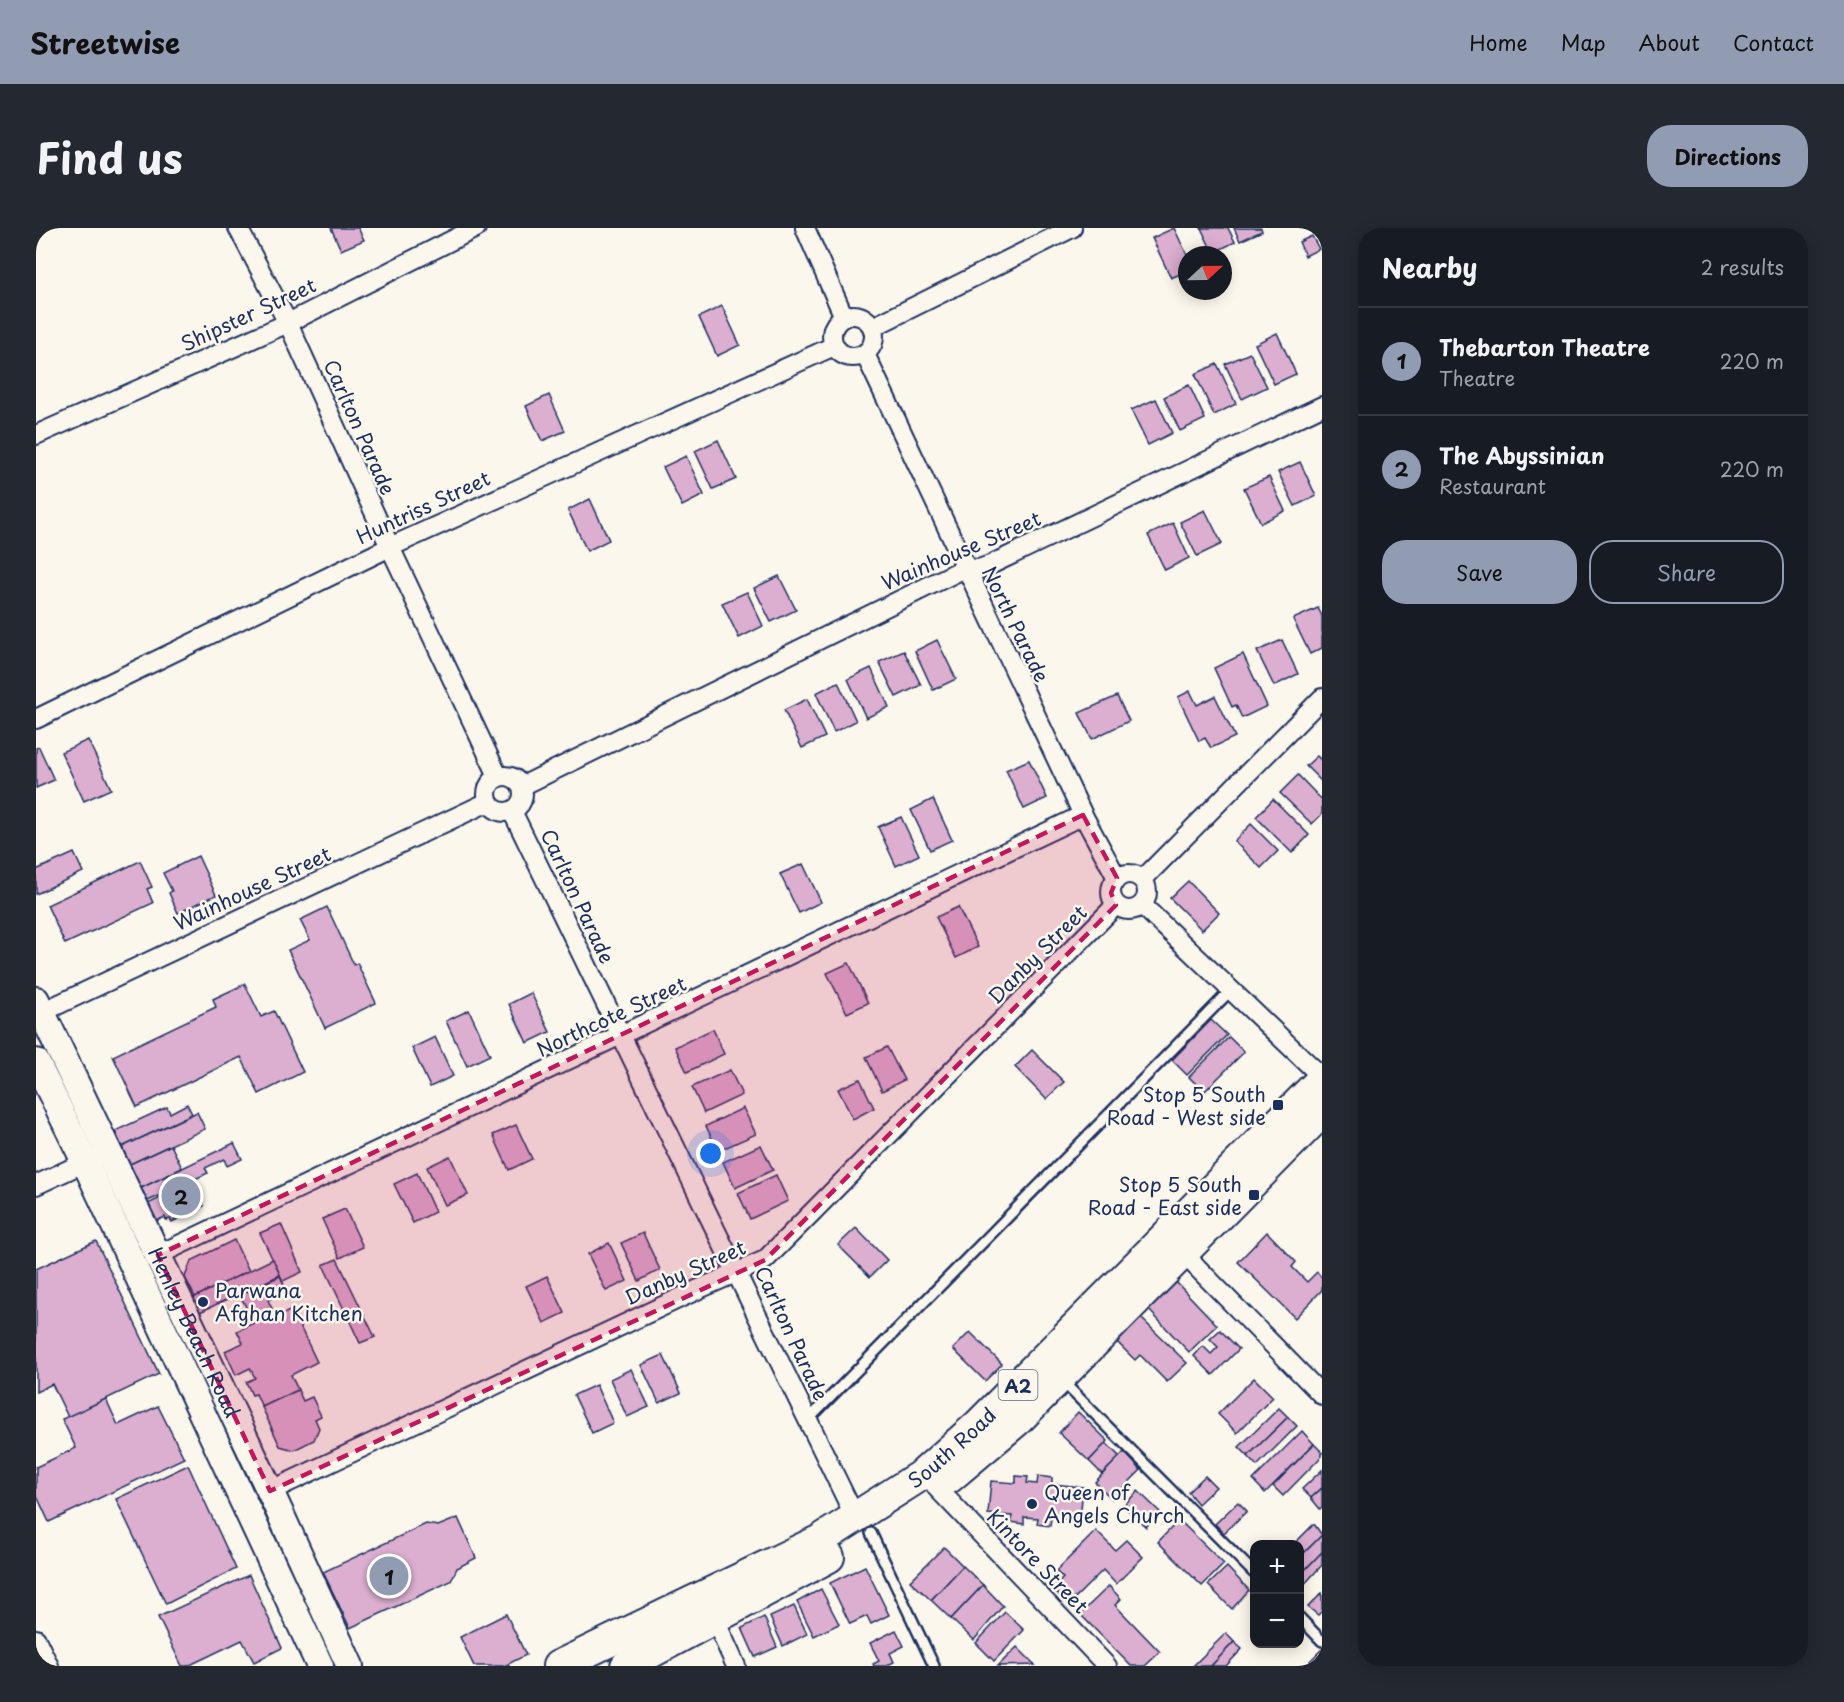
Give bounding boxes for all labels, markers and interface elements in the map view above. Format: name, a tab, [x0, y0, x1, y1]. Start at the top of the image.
text: Streetwise	[30, 21, 180, 64]
text: Home	[1469, 26, 1528, 58]
text: Map	[1561, 26, 1606, 58]
text: About	[1639, 26, 1700, 58]
text: Contact	[1733, 26, 1814, 58]
text: Find us	[36, 125, 183, 188]
button: Directions	[1647, 125, 1808, 187]
north arrow	[1178, 246, 1232, 300]
text: Nearby	[1382, 248, 1477, 287]
text: 2 results	[1701, 252, 1784, 282]
street label: Shipster Street	[176, 270, 321, 358]
text: Thebarton Theatre	[1439, 330, 1650, 363]
text: 1	[1397, 346, 1406, 376]
text: 220 m	[1720, 346, 1784, 376]
street label: Carlton Parade	[317, 354, 403, 500]
text: Theatre	[1439, 363, 1515, 393]
text: The Abyssinian	[1439, 438, 1605, 471]
text: 2	[1394, 454, 1409, 484]
text: 220 m	[1720, 454, 1784, 484]
street label: Huntriss Street	[351, 463, 495, 551]
text: Restaurant	[1439, 471, 1546, 501]
street label: Wainhouse Street	[877, 503, 1045, 597]
button: Save	[1382, 540, 1577, 604]
button: Share	[1589, 540, 1784, 604]
street label: North Parade	[975, 561, 1057, 687]
street label: Carlton Parade	[534, 824, 622, 968]
street label: Wainhouse Street	[168, 838, 336, 938]
street label: Danby Street	[981, 898, 1093, 1010]
street label: Northcote Street	[531, 968, 691, 1064]
place label: Stop 5 South Road - West side	[1107, 1079, 1266, 1132]
marker: Stop 5 South Road - West side	[1271, 1098, 1285, 1112]
your location	[696, 1139, 725, 1168]
place label: Stop 5 South Road - East side	[1088, 1169, 1242, 1222]
pin: 2	[162, 1174, 200, 1218]
marker: Stop 5 South Road - East side	[1247, 1188, 1261, 1202]
street label: Danby Street	[620, 1232, 750, 1312]
street label: Henley Beach Road	[141, 1242, 248, 1422]
street label: Carlton Parade	[748, 1261, 836, 1405]
place label: Parwana Afghan Kitchen	[215, 1275, 363, 1328]
marker: Parwana Afghan Kitchen	[196, 1295, 210, 1309]
road number: A2	[998, 1370, 1038, 1400]
street label: South Road	[902, 1400, 1003, 1495]
place label: Queen of Angels Church	[1044, 1477, 1185, 1530]
marker: Queen of Angels Church	[1025, 1497, 1039, 1511]
street label: Kintore Street	[980, 1502, 1096, 1620]
map controls	[1250, 1540, 1304, 1648]
button: +	[1250, 1540, 1304, 1594]
pin: 1	[370, 1554, 408, 1598]
button: −	[1250, 1594, 1304, 1648]

